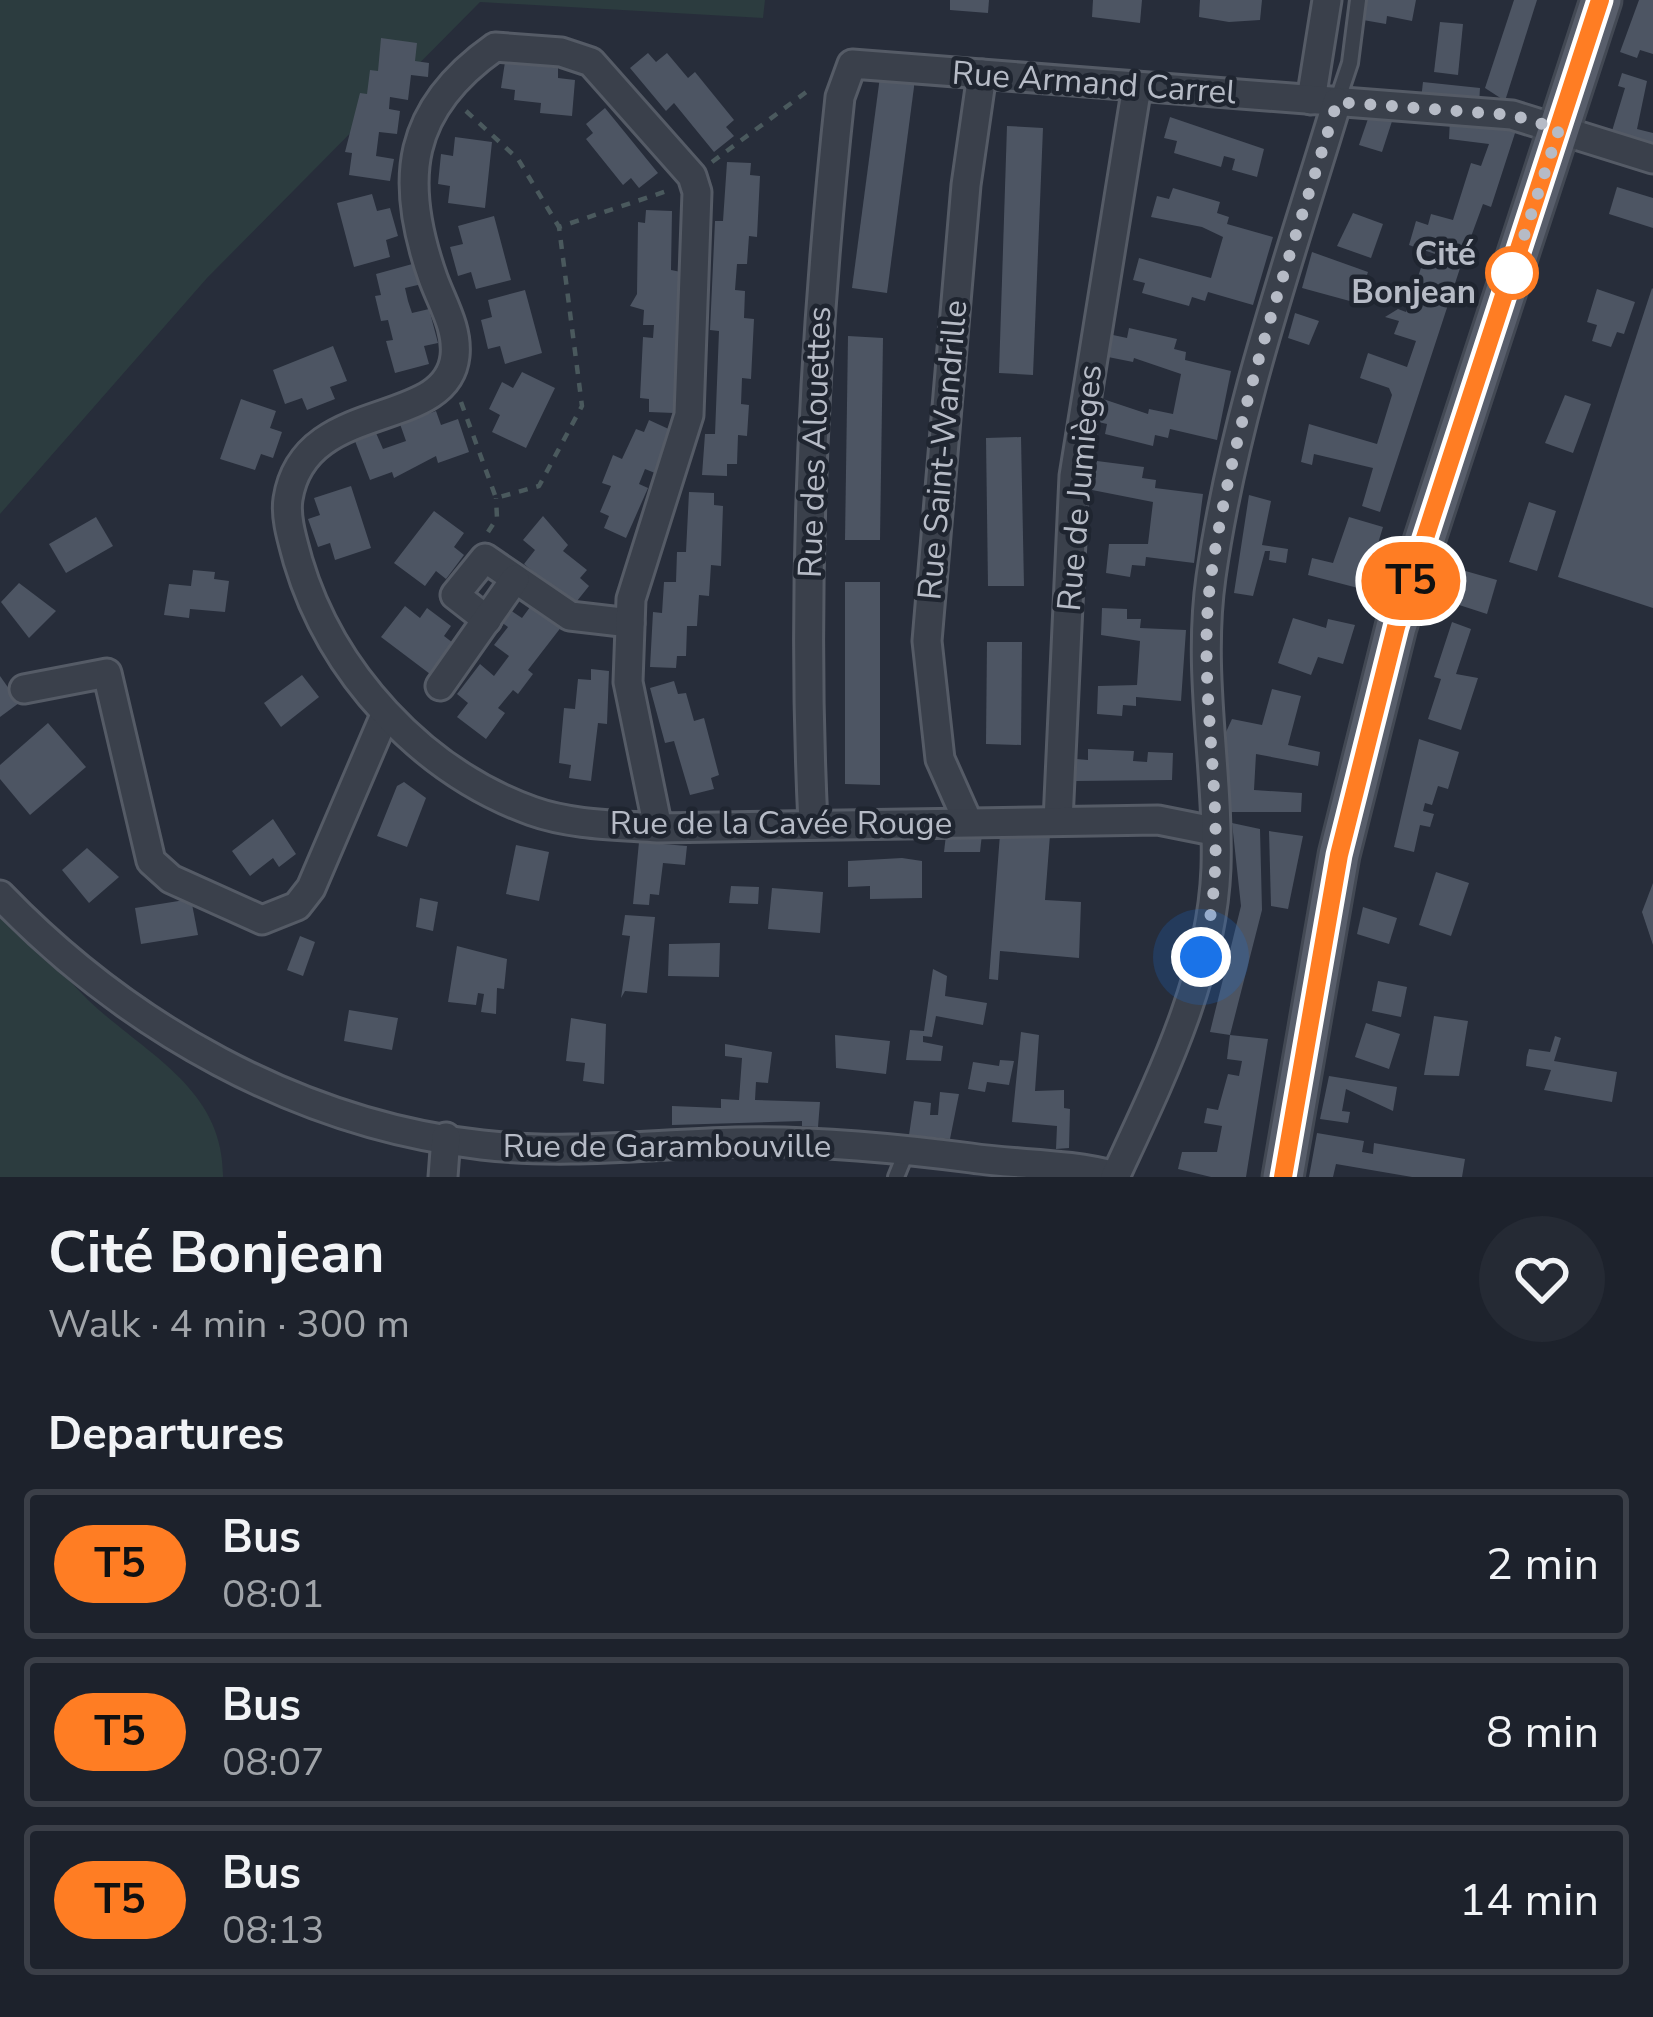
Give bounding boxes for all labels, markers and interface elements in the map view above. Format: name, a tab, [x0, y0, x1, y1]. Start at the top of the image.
street label: Rue Armand Carrel	[950, 51, 1238, 115]
place label: Cité Bonjean	[1351, 232, 1476, 315]
marker: Cité Bonjean	[1487, 248, 1537, 298]
street label: Rue Saint-Wandrille	[907, 298, 979, 602]
street label: Rue des Alouettes	[788, 305, 842, 579]
street label: Rue de Jumièges	[1047, 363, 1113, 613]
line badge: T5	[1357, 542, 1465, 620]
text: T5	[1385, 552, 1437, 609]
street label: Rue de la Cavée Rouge	[610, 801, 952, 846]
your location	[1171, 927, 1231, 987]
street label: Rue de Garambouville	[503, 1124, 831, 1169]
text: Cité Bonjean	[48, 1214, 385, 1292]
button: heart	[1479, 1216, 1605, 1342]
text: Walk · 4 min · 300 m	[48, 1298, 410, 1351]
text: Departures	[48, 1404, 284, 1465]
text: Bus	[222, 1507, 301, 1568]
text: 2 min	[1486, 1534, 1599, 1595]
text: T5	[94, 1535, 146, 1592]
text: 08:01	[222, 1568, 325, 1621]
text: Bus	[222, 1675, 301, 1736]
text: 8 min	[1486, 1702, 1599, 1763]
text: T5	[94, 1703, 146, 1760]
text: 08:07	[222, 1736, 325, 1789]
text: Bus	[222, 1843, 301, 1904]
text: 14 min	[1459, 1870, 1599, 1931]
text: T5	[94, 1871, 146, 1928]
text: 08:13	[222, 1904, 325, 1957]

